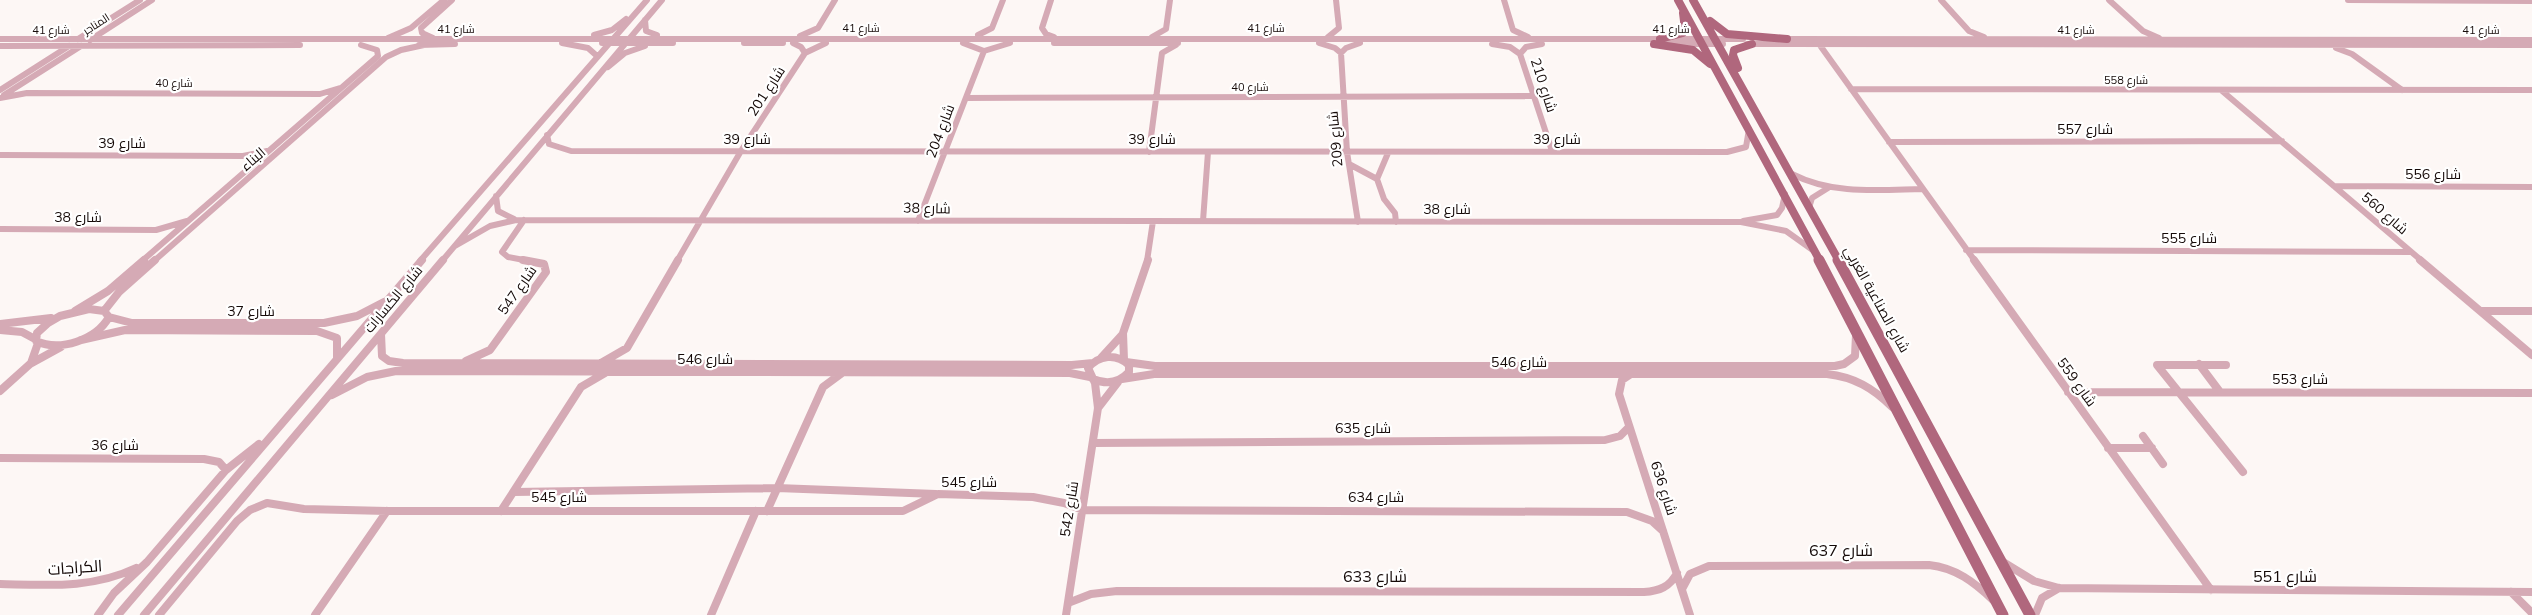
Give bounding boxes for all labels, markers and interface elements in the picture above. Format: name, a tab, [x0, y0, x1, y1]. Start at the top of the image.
street label: المناجر	[79, 10, 112, 38]
street label: شارع 41	[842, 21, 880, 36]
street label: شارع 41	[1247, 21, 1285, 36]
street label: شارع 41	[437, 22, 475, 37]
street label: شارع 41	[1652, 22, 1690, 37]
street label: شارع 41	[32, 23, 70, 38]
street label: شارع 41	[2057, 23, 2095, 38]
street label: شارع 41	[2462, 23, 2500, 38]
street label: شارع 210	[1527, 56, 1561, 114]
street label: شارع 201	[743, 63, 789, 119]
street label: شارع 558	[2104, 73, 2148, 88]
street label: شارع 40	[155, 76, 193, 91]
street label: شارع 40	[1231, 80, 1269, 95]
street label: شارع 204	[922, 102, 958, 160]
street label: شارع 209	[1324, 110, 1346, 168]
street label: شارع 557	[2057, 120, 2113, 138]
street label: شارع 39	[723, 130, 771, 148]
street label: شارع 39	[1128, 130, 1176, 148]
street label: شارع 39	[1533, 130, 1581, 148]
street label: شارع 39	[98, 134, 146, 152]
street label: البناء	[237, 143, 269, 175]
street label: شارع 556	[2405, 165, 2461, 183]
street label: شارع 560	[2358, 188, 2412, 238]
street label: شارع 38	[903, 199, 951, 217]
street label: شارع 38	[1423, 200, 1471, 218]
street label: شارع 38	[54, 208, 102, 226]
street label: شارع 555	[2161, 229, 2217, 247]
street label: شارع الصناعية الغربي	[1838, 242, 1914, 357]
street label: شارع الكسارات	[360, 262, 426, 336]
street label: شارع 547	[494, 262, 540, 318]
street label: شارع 37	[227, 302, 275, 320]
street label: شارع 546	[677, 350, 733, 368]
street label: شارع 546	[1491, 353, 1547, 371]
street label: شارع 559	[2053, 354, 2101, 410]
street label: شارع 553	[2272, 370, 2328, 388]
street label: شارع 635	[1335, 419, 1391, 437]
street label: شارع 36	[91, 436, 139, 454]
street label: شارع 636	[1647, 459, 1681, 517]
street label: شارع 545	[941, 473, 997, 491]
street label: شارع 542	[1056, 480, 1082, 538]
street label: شارع 545	[531, 488, 587, 506]
street label: شارع 634	[1348, 488, 1404, 506]
street label: شارع 637	[1809, 540, 1873, 562]
street label: الكراجات	[47, 555, 103, 579]
street label: شارع 633	[1343, 566, 1407, 588]
street label: شارع 551	[2253, 566, 2317, 588]

